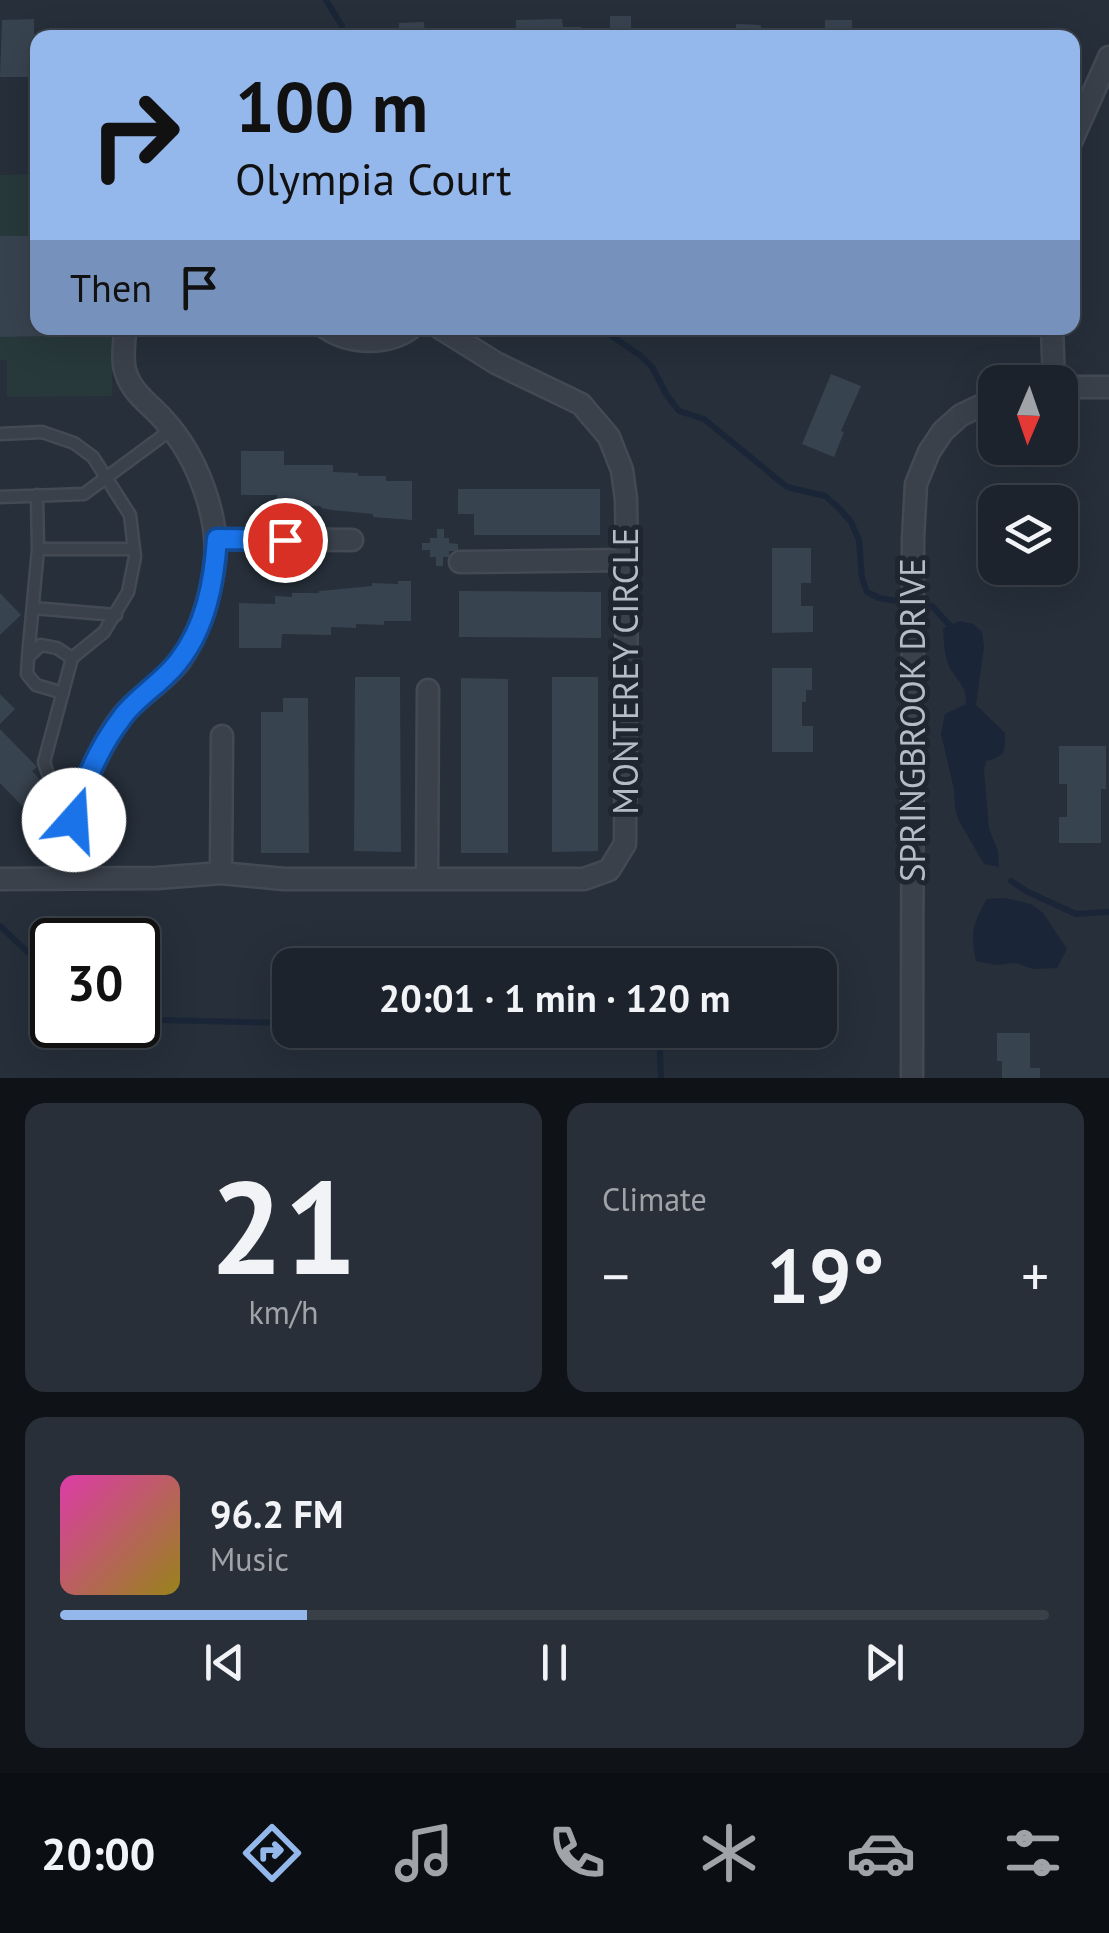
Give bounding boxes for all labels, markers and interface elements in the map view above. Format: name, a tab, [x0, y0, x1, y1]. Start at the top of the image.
text: 100 m	[235, 61, 428, 151]
icon: right	[70, 70, 200, 200]
text: Olympia Court	[235, 149, 512, 207]
icon: arrive	[172, 260, 227, 315]
text: Then	[70, 263, 152, 312]
north arrow	[978, 365, 1078, 465]
map controls	[978, 365, 1078, 585]
button: layers	[978, 485, 1078, 585]
pin	[243, 498, 328, 583]
icon: arrive	[258, 513, 313, 568]
street label: MONTEREY CIRCLE	[602, 527, 648, 815]
street label: SPRINGBROOK DRIVE	[889, 558, 935, 882]
position arrow	[22, 768, 126, 872]
speed limit sign: 30	[30, 918, 160, 1048]
text: 20:01 · 1 min · 120 m	[379, 973, 730, 1022]
text: 21	[210, 1142, 357, 1310]
text: Climate	[602, 1178, 707, 1220]
text: 19°	[767, 1227, 884, 1324]
text: −	[602, 1240, 630, 1311]
text: +	[1021, 1240, 1049, 1311]
text: km/h	[248, 1291, 319, 1333]
text: 96.2 FM	[210, 1489, 343, 1538]
text: Music	[210, 1538, 289, 1580]
icon: previous	[197, 1635, 252, 1690]
icon: pause	[527, 1635, 582, 1690]
icon: next	[857, 1635, 912, 1690]
icon: directions	[237, 1818, 307, 1888]
icon: music	[389, 1818, 459, 1888]
icon: phone	[542, 1818, 612, 1888]
icon: climate	[694, 1818, 764, 1888]
icon: car	[846, 1818, 916, 1888]
icon: filters	[998, 1818, 1068, 1888]
text: 20:00	[41, 1824, 155, 1882]

